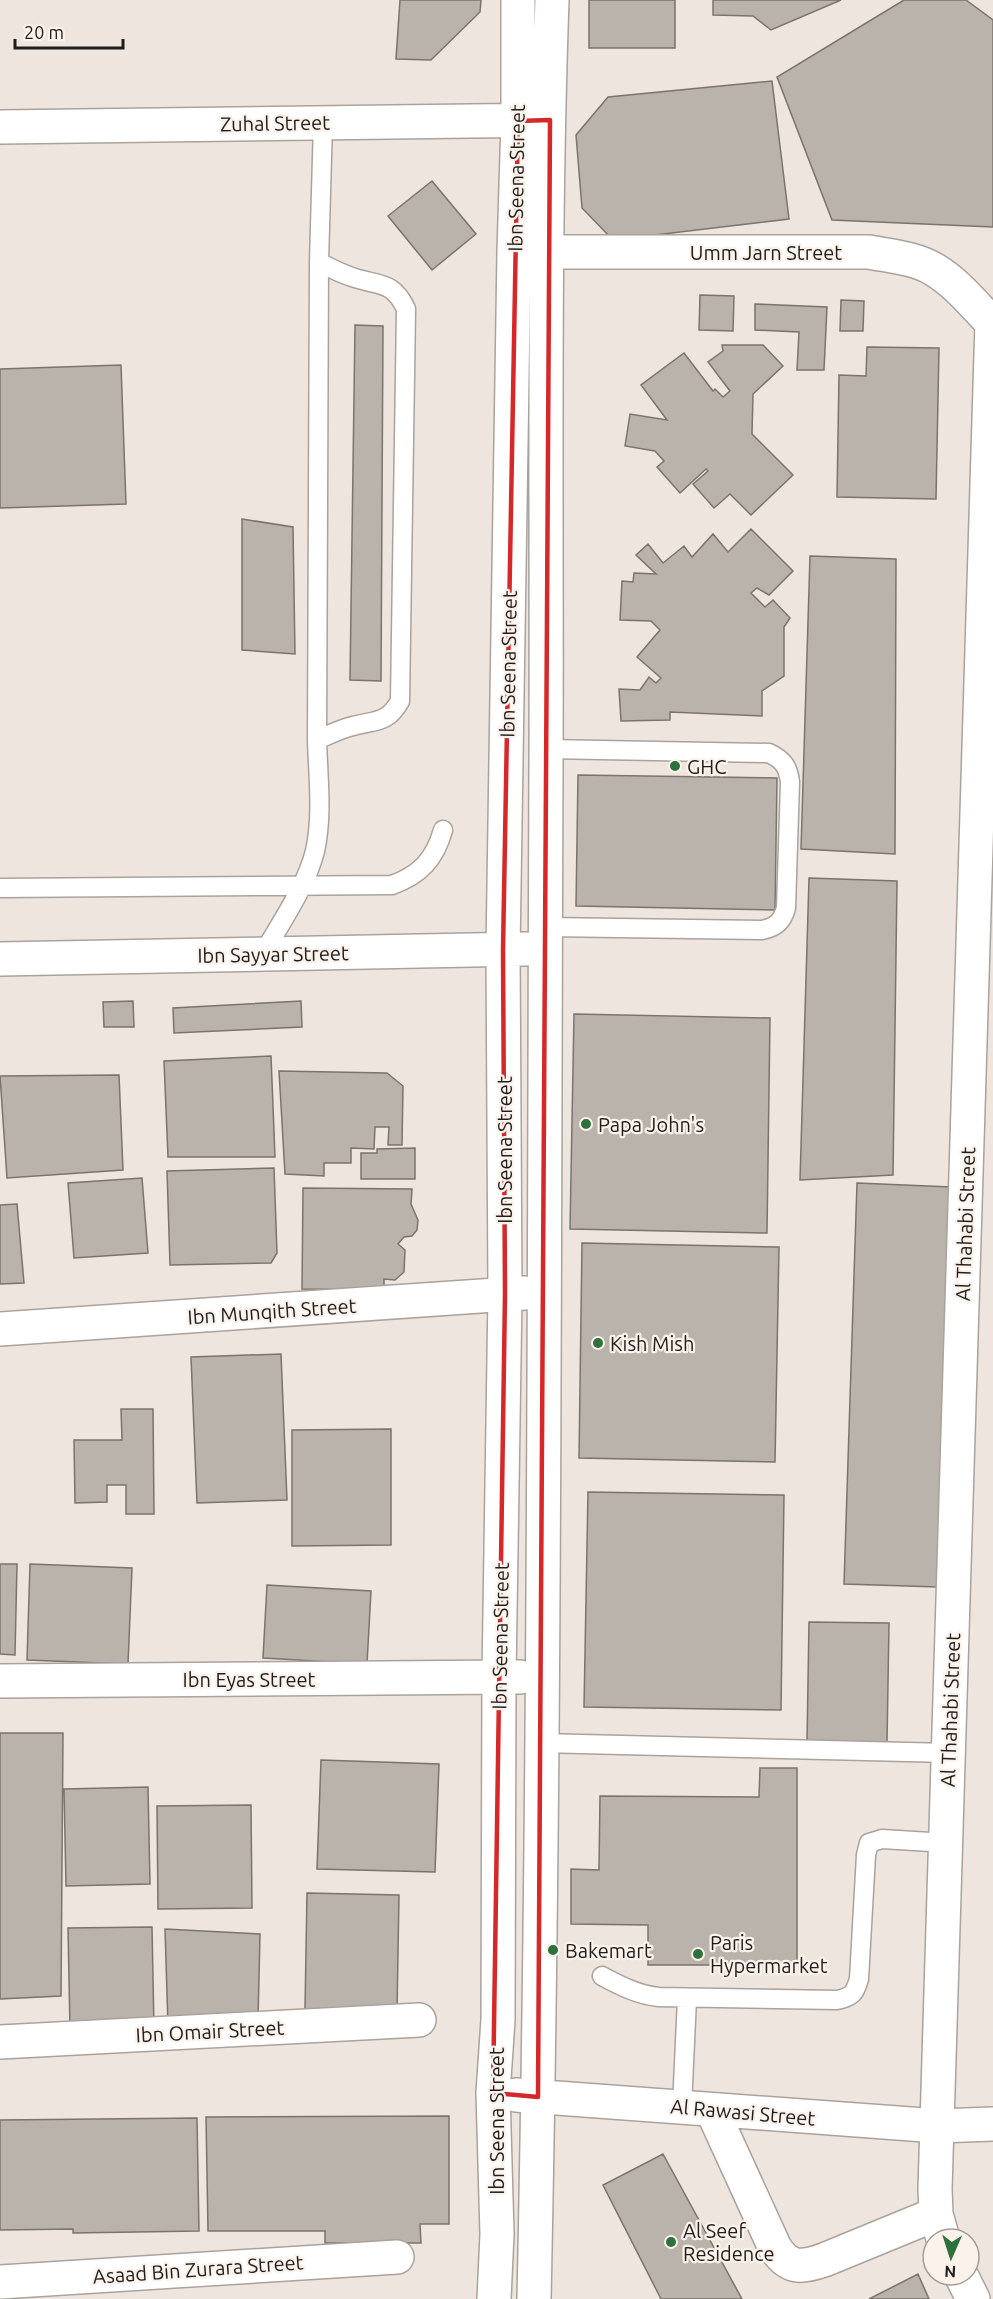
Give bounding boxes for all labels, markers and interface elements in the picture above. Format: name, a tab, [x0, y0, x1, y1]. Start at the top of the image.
scale bar	[15, 12, 123, 50]
text: 20 m	[24, 22, 64, 42]
street label: Ibn Seena Street	[503, 104, 529, 252]
street label: Zuhal Street	[220, 111, 330, 135]
street label: Umm Jarn Street	[690, 241, 842, 264]
street label: Ibn Seena Street	[495, 590, 521, 738]
place label: GHC	[687, 755, 726, 778]
marker: GHC	[668, 759, 682, 773]
street label: Ibn Sayyar Street	[197, 941, 349, 967]
street label: Ibn Seena Street	[493, 1076, 516, 1224]
place label: Papa John's	[598, 1113, 704, 1136]
marker: Papa John's	[579, 1117, 593, 1131]
street label: Al Thahabi Street	[951, 1146, 979, 1302]
street label: Ibn Munqith Street	[187, 1294, 357, 1328]
place label: Kish Mish	[610, 1332, 694, 1355]
marker: Kish Mish	[591, 1336, 605, 1350]
street label: Ibn Seena Street	[487, 1562, 513, 1710]
street label: Al Thahabi Street	[936, 1632, 964, 1788]
street label: Ibn Eyas Street	[183, 1668, 316, 1691]
place label: Paris Hypermarket	[710, 1931, 828, 1977]
place label: Bakemart	[565, 1939, 652, 1962]
marker: Bakemart	[546, 1943, 560, 1957]
marker: Paris Hypermarket	[691, 1947, 705, 1961]
street label: Ibn Omair Street	[135, 2016, 285, 2046]
street label: Ibn Seena Street	[485, 2047, 508, 2195]
street label: Al Rawasi Street	[670, 2094, 816, 2130]
place label: Al Seef Residence	[683, 2219, 774, 2265]
north arrow	[921, 2227, 981, 2287]
marker: Al Seef Residence	[664, 2235, 678, 2249]
street label: Asaad Bin Zurara Street	[92, 2250, 304, 2288]
text: N	[944, 2263, 957, 2281]

